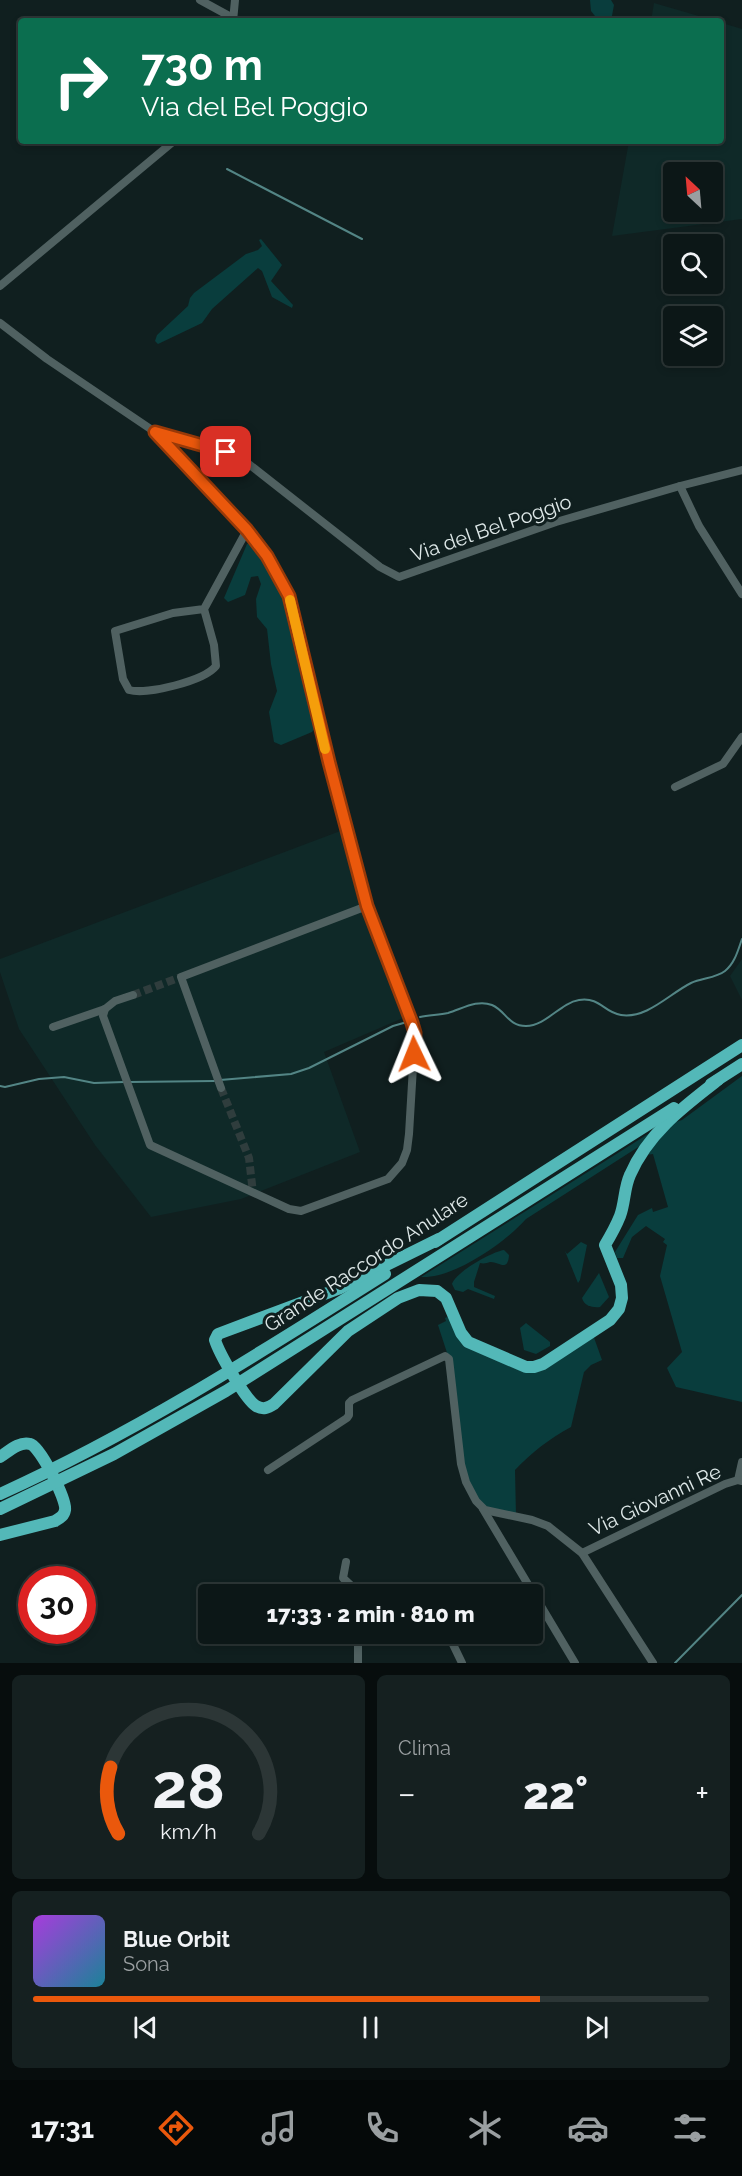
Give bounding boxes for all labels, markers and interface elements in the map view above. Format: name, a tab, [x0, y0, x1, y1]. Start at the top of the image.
text: 730 m	[141, 41, 263, 90]
icon: right	[42, 42, 120, 120]
text: Via del Bel Poggio	[141, 91, 368, 122]
north arrow	[663, 162, 723, 222]
map controls	[663, 162, 723, 366]
button: search	[663, 234, 723, 294]
button: layers	[663, 306, 723, 366]
pin	[200, 426, 251, 477]
icon: arrive	[209, 435, 242, 468]
street label: Via del Bel Poggio	[408, 489, 575, 567]
position arrow	[382, 1022, 446, 1086]
street label: Grande Raccordo Anulare	[260, 1187, 473, 1337]
street label: Via Giovanni Re	[585, 1459, 725, 1541]
speed limit sign: 30	[18, 1566, 96, 1644]
text: 17:33 · 2 min · 810 m	[267, 1601, 474, 1627]
text: Clima	[398, 1736, 451, 1760]
text: 28	[152, 1749, 225, 1823]
text: 22°	[523, 1767, 588, 1820]
text: −	[398, 1774, 416, 1813]
text: +	[695, 1774, 709, 1813]
text: km/h	[160, 1819, 217, 1844]
text: Blue Orbit	[123, 1926, 230, 1952]
text: Sona	[123, 1952, 170, 1976]
icon: previous	[129, 2011, 162, 2044]
icon: pause	[354, 2011, 387, 2044]
icon: next	[580, 2011, 613, 2044]
icon: directions	[155, 2107, 197, 2149]
icon: music	[258, 2107, 300, 2149]
icon: phone	[361, 2107, 403, 2149]
icon: climate	[464, 2107, 506, 2149]
icon: car	[567, 2107, 609, 2149]
icon: filters	[669, 2107, 711, 2149]
text: 17:31	[30, 2113, 94, 2144]

